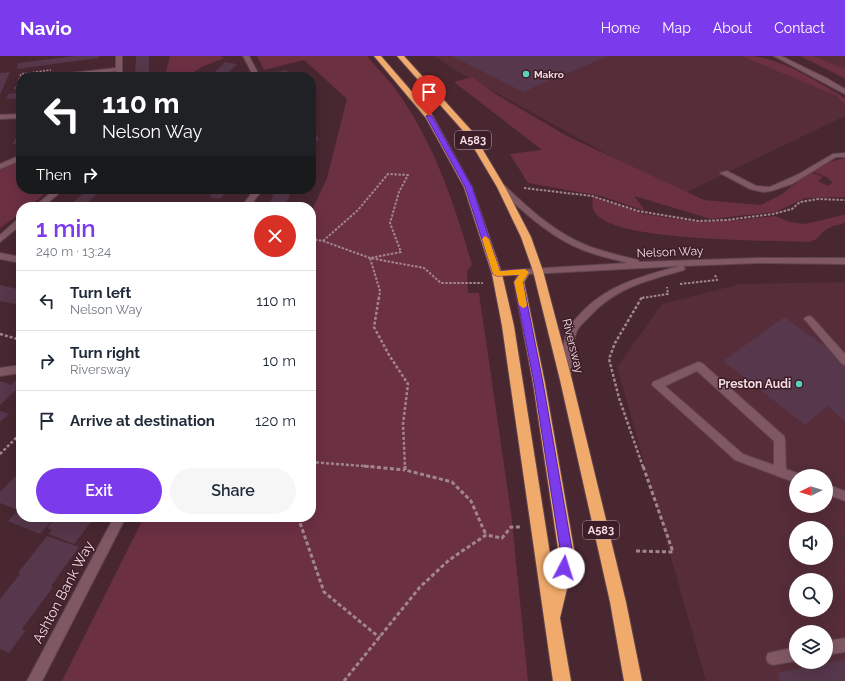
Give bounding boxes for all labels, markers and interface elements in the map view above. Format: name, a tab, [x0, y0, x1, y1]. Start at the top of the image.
text: Navio	[20, 17, 72, 39]
text: Home	[601, 20, 640, 36]
text: Map	[662, 20, 691, 36]
text: About	[713, 20, 752, 36]
text: Contact	[774, 20, 825, 36]
marker: Makro	[521, 69, 531, 79]
place label: Makro	[534, 69, 564, 80]
pin	[412, 75, 446, 116]
icon: arrive	[418, 81, 440, 103]
text: 110 m	[102, 87, 180, 120]
icon: left	[36, 88, 88, 140]
text: Nelson Way	[102, 121, 202, 142]
road number: A583	[455, 131, 491, 149]
icon: right	[79, 164, 101, 186]
text: Then	[36, 166, 71, 184]
text: 1 min	[36, 214, 96, 243]
button: close	[254, 215, 296, 257]
text: 240 m · 13:24	[36, 244, 111, 259]
street label: Nelson Way	[636, 244, 704, 260]
text: Turn left	[70, 284, 131, 302]
icon: left	[36, 290, 58, 312]
text: 110 m	[256, 292, 296, 310]
text: Nelson Way	[70, 302, 142, 317]
street label: Riversway	[559, 317, 587, 375]
text: Turn right	[70, 344, 140, 362]
icon: right	[36, 350, 58, 372]
text: 10 m	[263, 352, 296, 370]
text: Riversway	[70, 362, 131, 377]
place label: Preston Audi	[718, 377, 791, 391]
marker: Preston Audi	[794, 379, 804, 389]
icon: arrive	[36, 410, 58, 432]
text: Arrive at destination	[70, 412, 215, 430]
text: 120 m	[255, 412, 296, 430]
button: Exit	[36, 468, 162, 514]
button: Share	[170, 468, 296, 514]
north arrow	[789, 469, 833, 513]
map controls	[789, 469, 833, 669]
road number: A583	[583, 521, 619, 539]
button: sound	[789, 521, 833, 565]
street label: Ashton Bank Way	[29, 538, 97, 646]
position arrow	[543, 547, 585, 589]
button: search	[789, 573, 833, 617]
button: layers	[789, 625, 833, 669]

